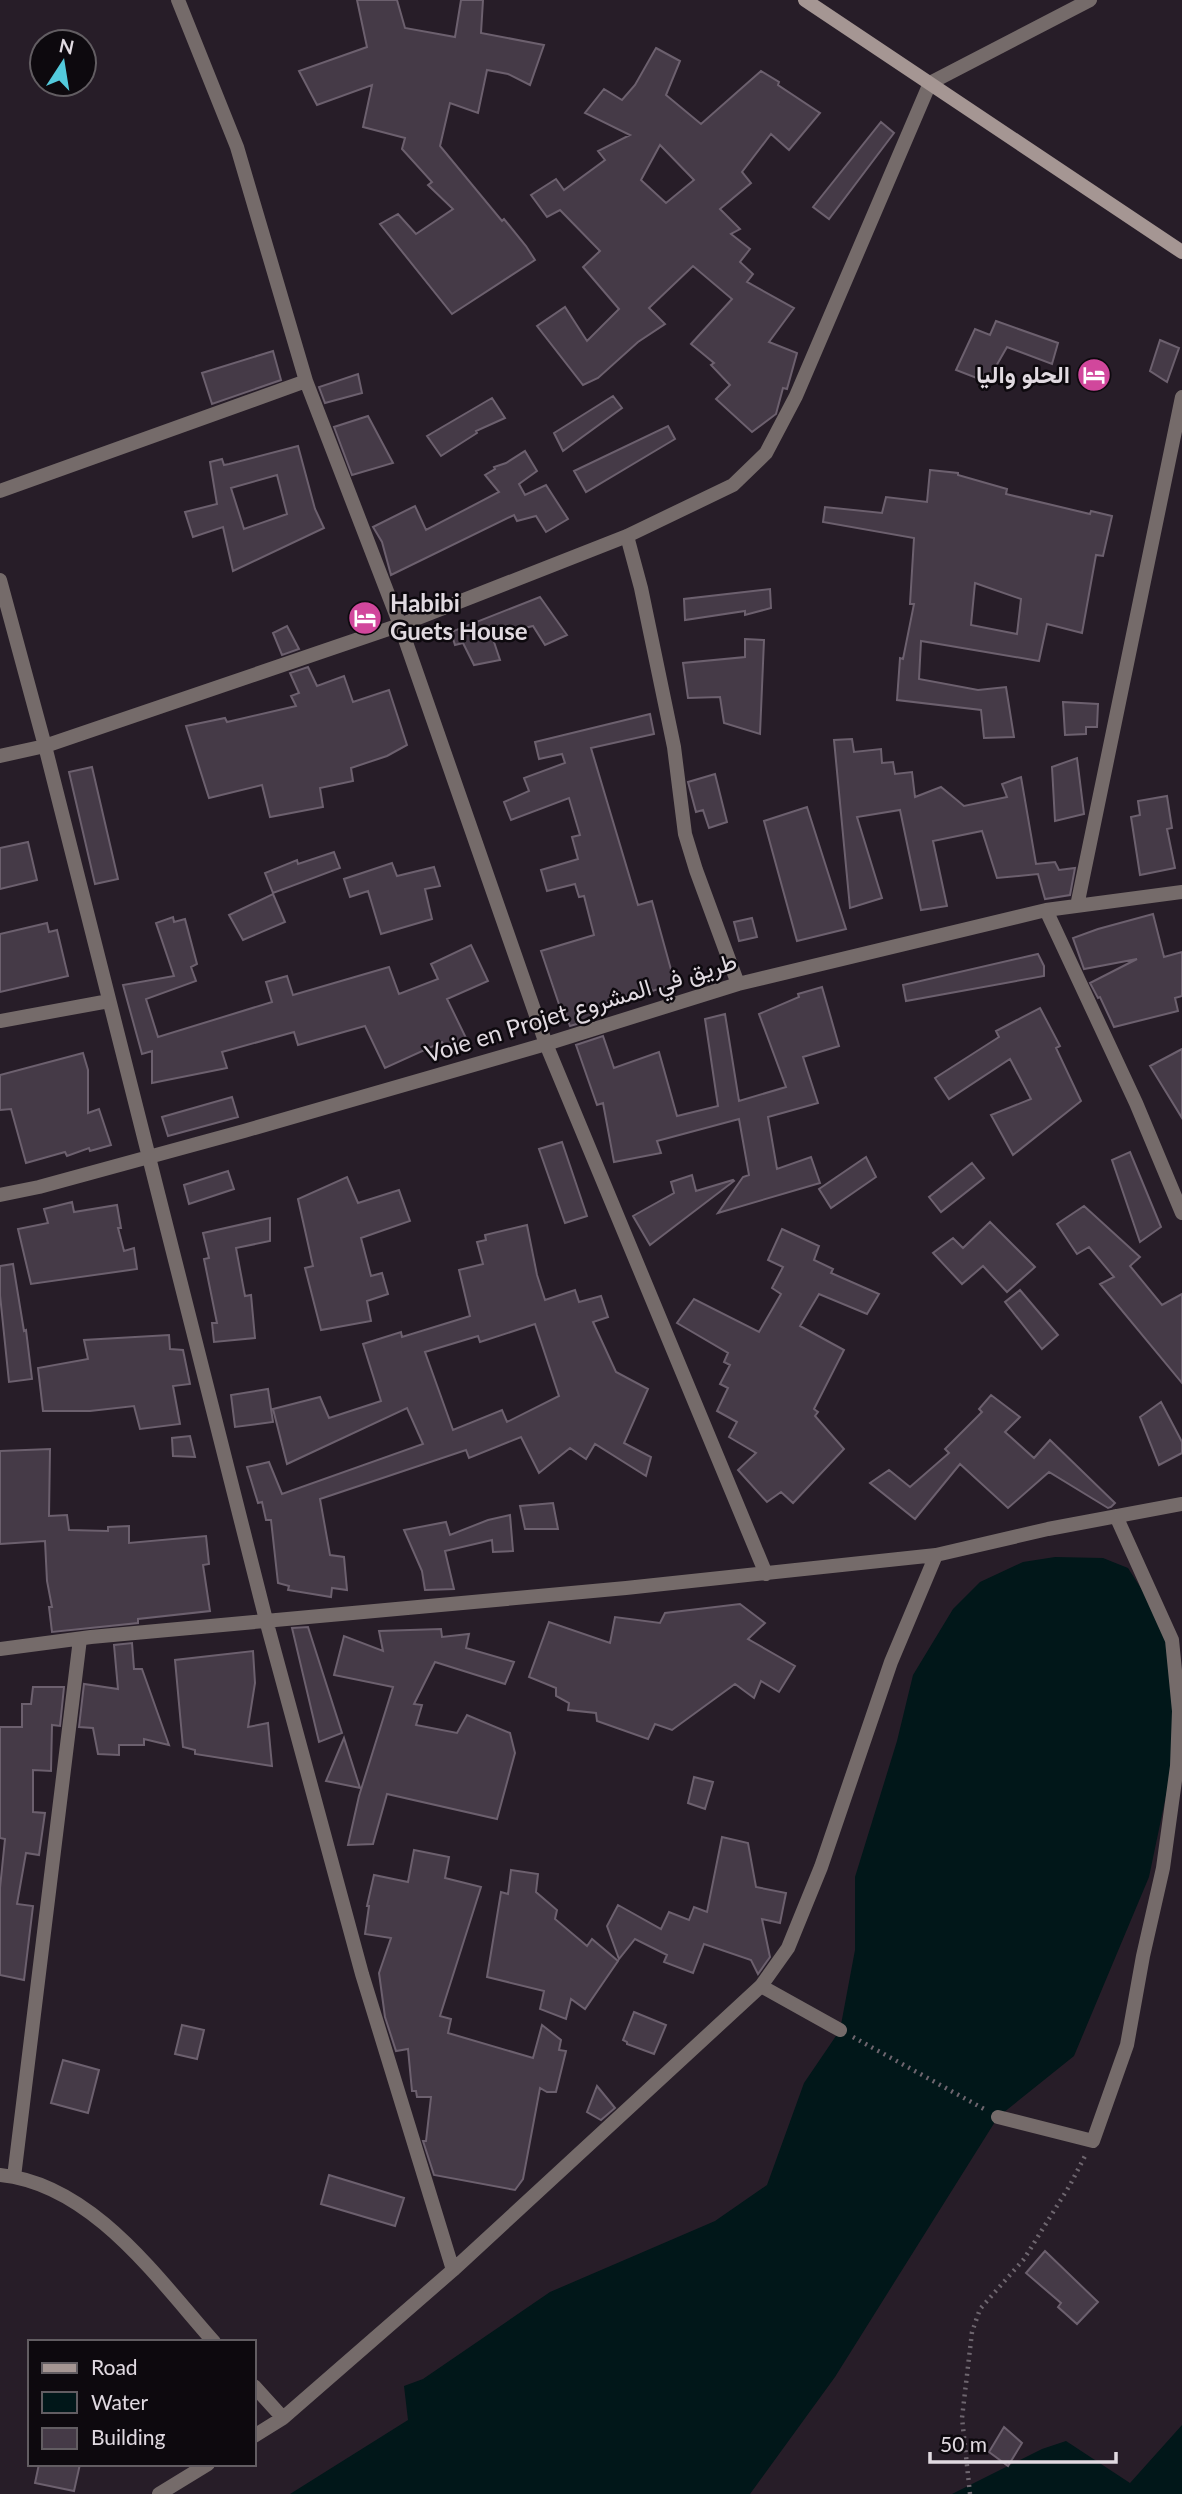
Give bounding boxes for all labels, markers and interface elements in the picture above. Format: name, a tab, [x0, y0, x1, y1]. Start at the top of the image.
north arrow	[28, 28, 98, 98]
text: N	[57, 33, 76, 59]
hotel icon: الحلو واليا	[1075, 356, 1113, 394]
place label: الحلو واليا	[976, 359, 1070, 390]
place label: Habibi Guets House	[390, 588, 528, 645]
hotel icon: Habibi Guets House	[346, 599, 384, 637]
street label: Voie en Projet طريق في المشروع	[421, 945, 742, 1074]
legend	[28, 2340, 256, 2466]
text: Road	[91, 2354, 138, 2379]
text: Water	[91, 2389, 148, 2414]
scale bar	[930, 2420, 1116, 2464]
text: Building	[91, 2424, 166, 2449]
text: 50 m	[940, 2431, 987, 2456]

